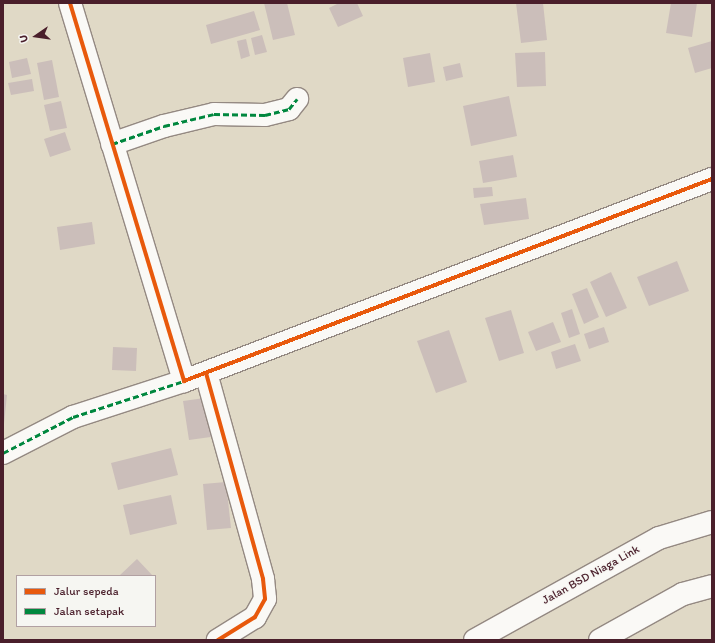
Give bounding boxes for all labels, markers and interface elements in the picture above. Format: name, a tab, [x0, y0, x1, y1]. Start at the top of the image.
north arrow	[16, 16, 56, 56]
text: U	[17, 34, 31, 44]
street label: Jalan BSD Niaga Link	[540, 542, 642, 608]
legend	[16, 575, 156, 627]
text: Jalur sepeda	[54, 584, 119, 598]
text: Jalan setapak	[54, 604, 124, 618]

